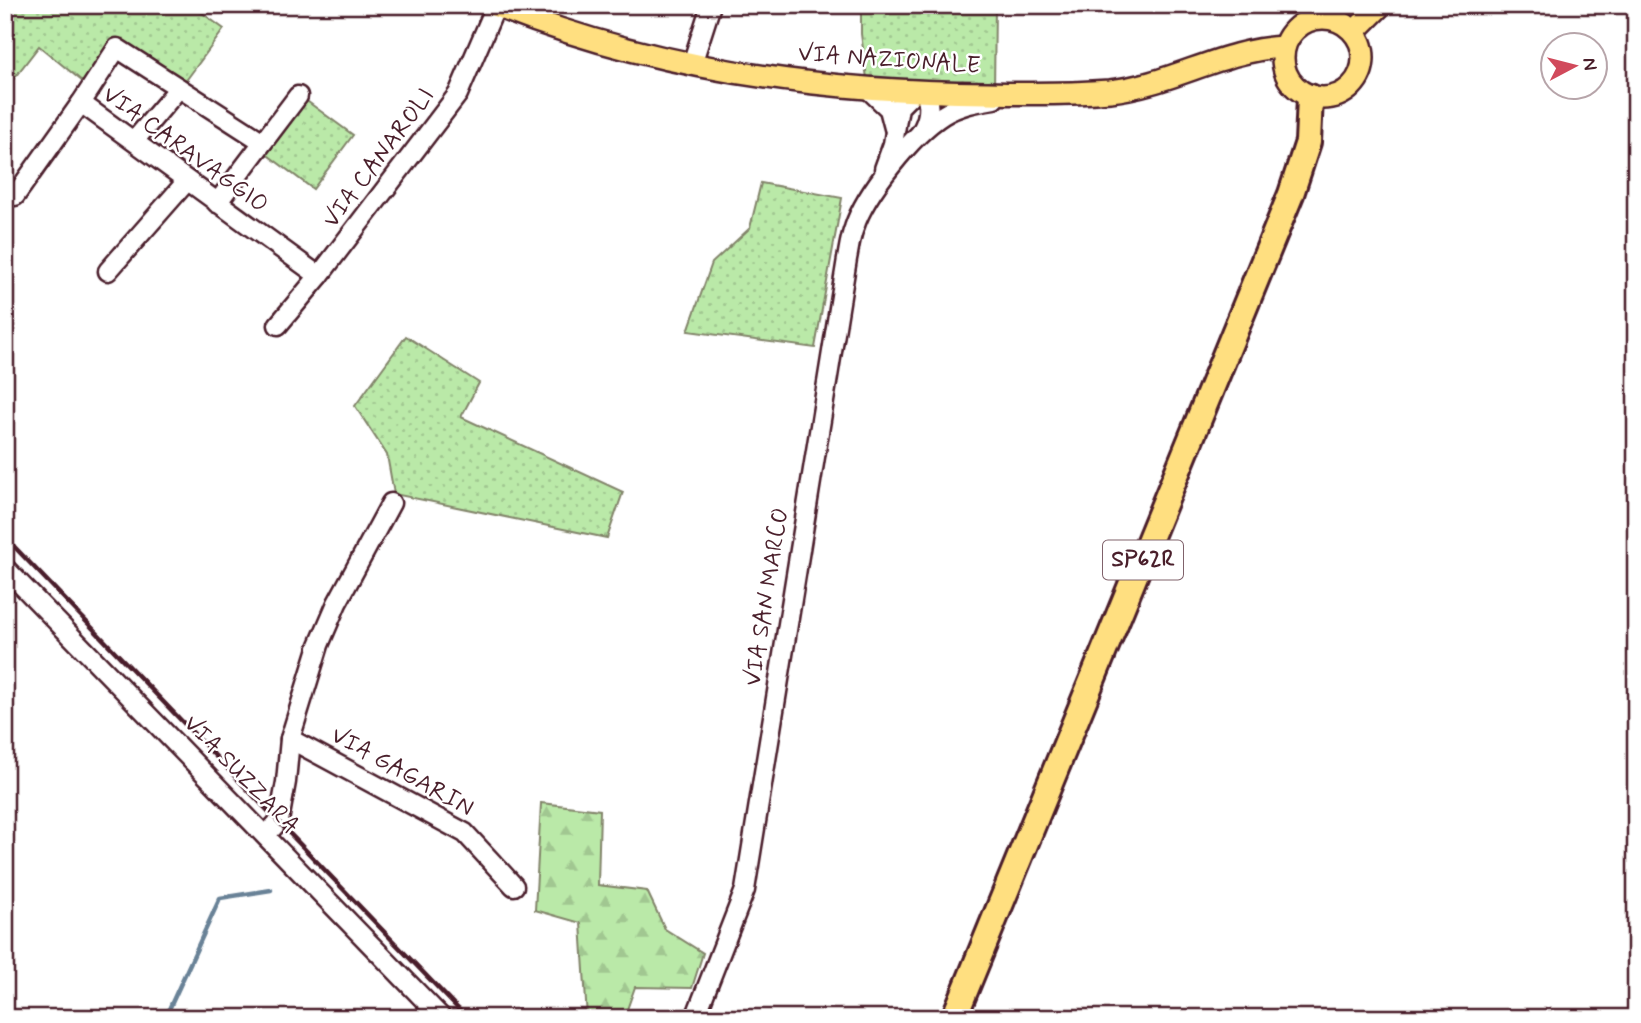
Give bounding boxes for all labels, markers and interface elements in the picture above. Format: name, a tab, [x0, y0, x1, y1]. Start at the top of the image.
north arrow	[1540, 32, 1610, 102]
street label: VIA NAZIONALE	[797, 38, 981, 82]
text: N	[1576, 56, 1603, 72]
street label: VIA CARAVAGGIO	[96, 79, 274, 221]
street label: VIA CANAROLI	[316, 82, 442, 234]
street label: VIA SAN MARCO	[738, 506, 796, 688]
road number: SP62R	[1103, 540, 1183, 580]
street label: VIA SUZZARA	[176, 709, 306, 841]
street label: VIA GAGARIN	[325, 720, 479, 824]

